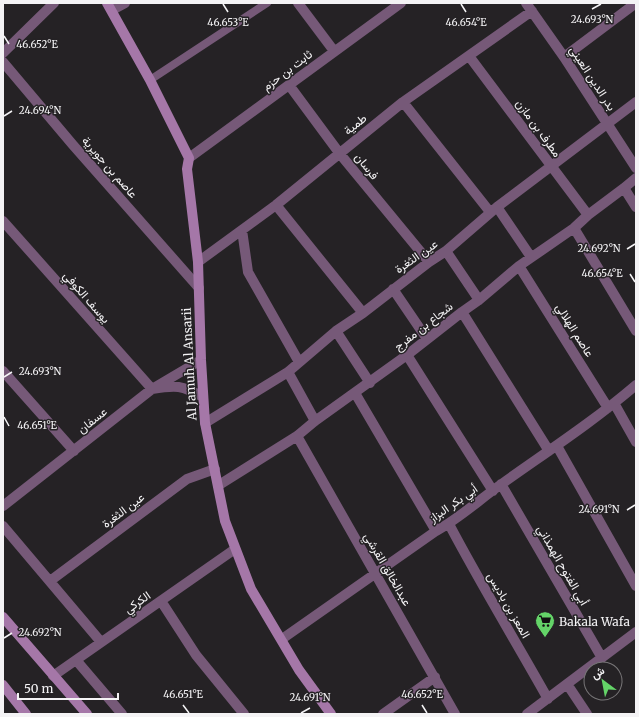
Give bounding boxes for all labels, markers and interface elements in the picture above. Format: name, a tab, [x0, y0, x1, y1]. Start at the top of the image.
text: 24.693°N	[571, 13, 614, 26]
text: 46.653°E	[207, 16, 249, 29]
text: 46.654°E	[445, 16, 487, 29]
text: 46.652°E	[16, 38, 58, 51]
street label: بدر الدين العيني	[564, 43, 620, 115]
street label: ثابت بن حزم	[259, 46, 316, 94]
street label: مطرف بن مازن	[512, 96, 565, 161]
text: 24.694°N	[19, 104, 61, 117]
street label: طمية	[340, 110, 370, 138]
street label: عاصم بن جويرية	[78, 133, 141, 202]
street label: فرسان	[351, 150, 382, 183]
street label: عين الثغرة	[392, 236, 441, 277]
text: 24.692°N	[577, 242, 621, 255]
text: 46.654°E	[581, 267, 623, 280]
street label: يوسف الكوفي	[58, 268, 114, 328]
street label: شجاع بن مفرج	[391, 298, 457, 355]
street label: عاصم الهلالي	[550, 300, 597, 361]
street label: Al Jamuh Al Ansarii	[179, 307, 199, 422]
text: 24.693°N	[19, 365, 62, 378]
street label: عسفان	[74, 404, 110, 436]
text: 46.651°E	[17, 419, 57, 432]
street label: أبي بكر البزاز	[425, 481, 482, 528]
street label: عين الثغرة	[99, 489, 148, 532]
text: 24.691°N	[578, 503, 620, 516]
street label: أبي الفتوح الهمذاني	[531, 522, 592, 610]
street label: عبدالخالق القرشي	[358, 530, 415, 610]
street label: المعز بن باديس	[483, 569, 534, 641]
street label: الكركي	[121, 588, 155, 619]
supermarket icon: Bakala Wafa	[534, 610, 556, 638]
place label: Bakala Wafa	[559, 614, 630, 629]
text: 24.692°N	[18, 626, 62, 639]
north arrow	[583, 661, 623, 701]
text: ش	[588, 663, 607, 682]
scale bar	[18, 675, 118, 701]
text: 50 m	[24, 681, 53, 696]
text: 46.651°E	[163, 688, 203, 701]
text: 46.652°E	[401, 688, 443, 701]
text: 24.691°N	[289, 691, 331, 704]

